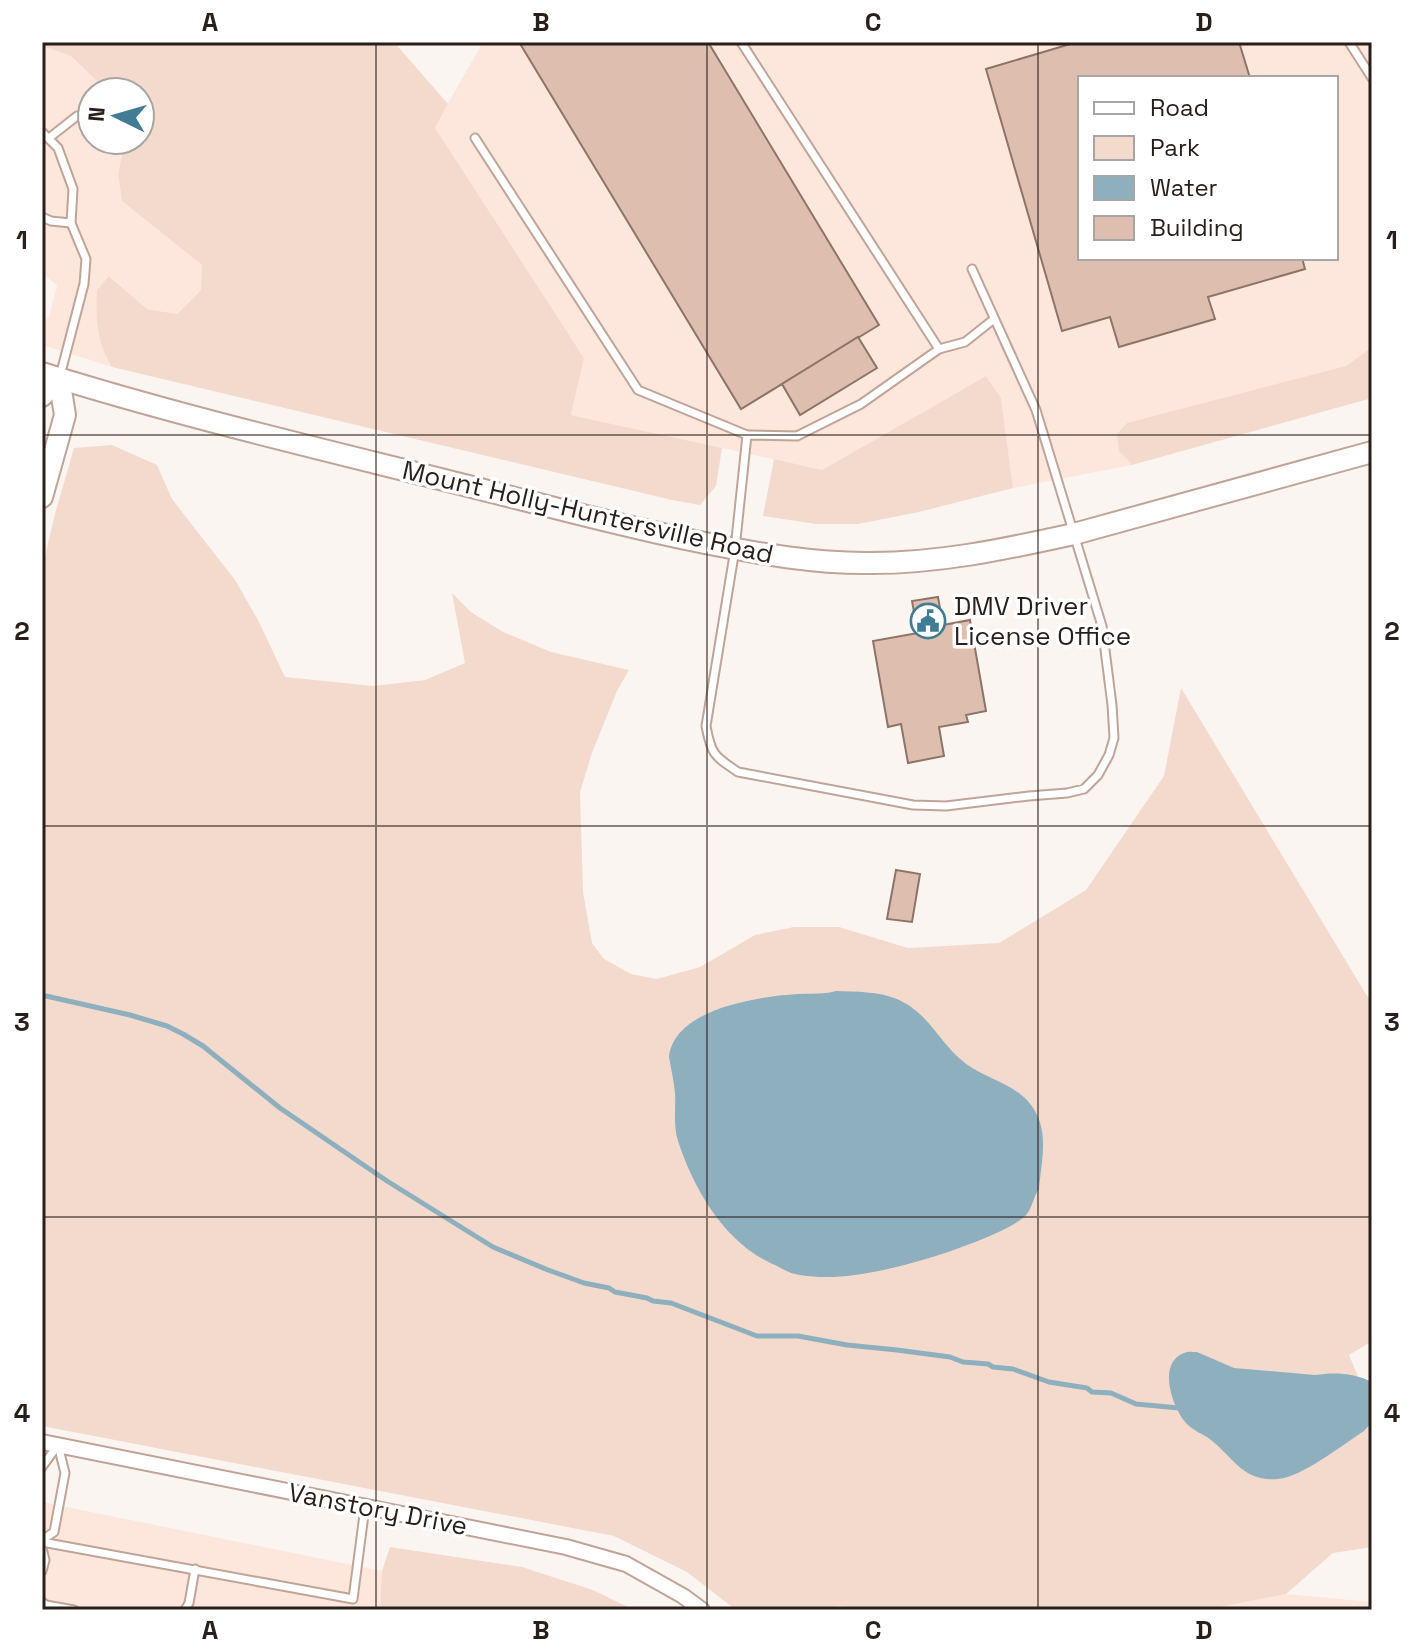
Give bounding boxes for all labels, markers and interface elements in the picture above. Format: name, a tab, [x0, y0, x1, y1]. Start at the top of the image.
text: A	[202, 5, 219, 39]
text: B	[532, 5, 550, 39]
text: C	[865, 5, 881, 39]
text: D	[1195, 5, 1213, 39]
north arrow	[76, 76, 156, 156]
legend	[1078, 76, 1338, 260]
text: Road	[1150, 92, 1209, 123]
text: N	[81, 106, 111, 123]
text: Park	[1150, 132, 1200, 163]
text: Water	[1150, 172, 1218, 203]
text: Building	[1150, 212, 1244, 243]
text: 1	[16, 223, 28, 257]
text: 1	[1386, 223, 1398, 257]
street label: Mount Holly-Huntersville Road	[399, 453, 777, 571]
place label: DMV Driver License Office	[954, 589, 1131, 653]
public building icon: DMV Driver License Office	[909, 602, 947, 640]
text: 2	[14, 614, 30, 648]
text: 2	[1384, 614, 1400, 648]
text: 3	[14, 1005, 30, 1039]
text: 3	[1384, 1005, 1400, 1039]
text: 4	[14, 1396, 30, 1430]
text: 4	[1384, 1396, 1400, 1430]
street label: Vanstory Drive	[286, 1475, 470, 1543]
text: A	[202, 1613, 219, 1647]
text: B	[532, 1613, 550, 1647]
text: C	[865, 1613, 881, 1647]
text: D	[1195, 1613, 1213, 1647]

